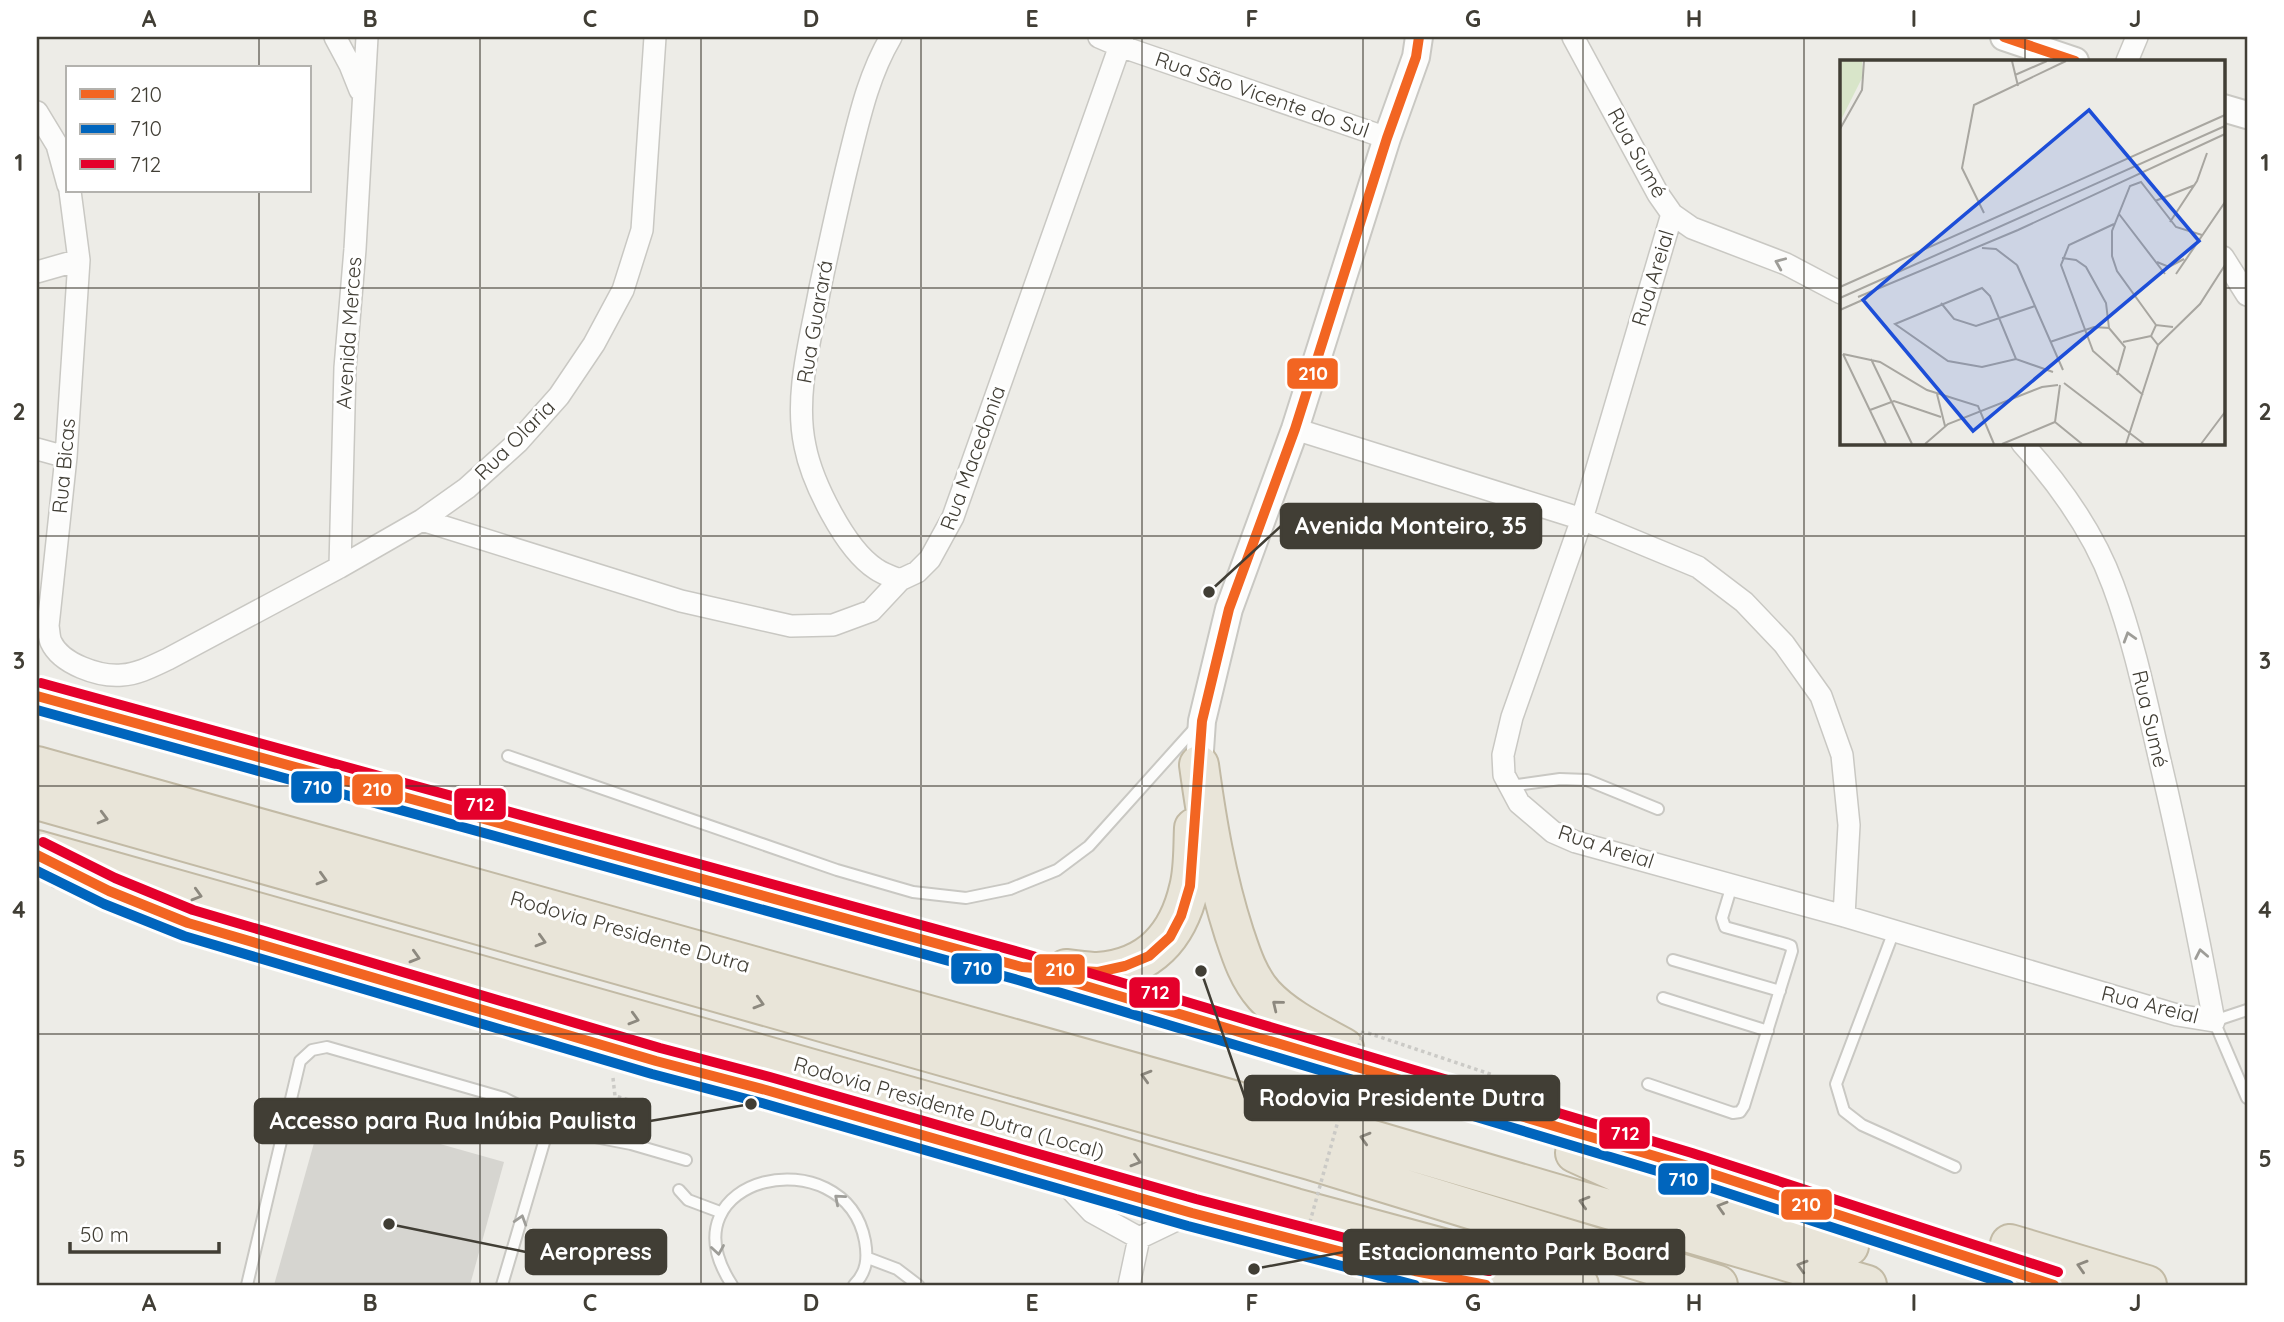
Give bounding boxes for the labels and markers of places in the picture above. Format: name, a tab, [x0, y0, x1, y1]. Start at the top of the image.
callout: Avenida Monteiro, 35	[1281, 504, 1541, 548]
callout: Rodovia Presidente Dutra	[1245, 1076, 1559, 1120]
callout: Accesso para Rua Inúbia Paulista	[255, 1099, 650, 1143]
callout: Aeropress	[526, 1230, 666, 1274]
callout: Estacionamento Park Board	[1344, 1230, 1684, 1274]

